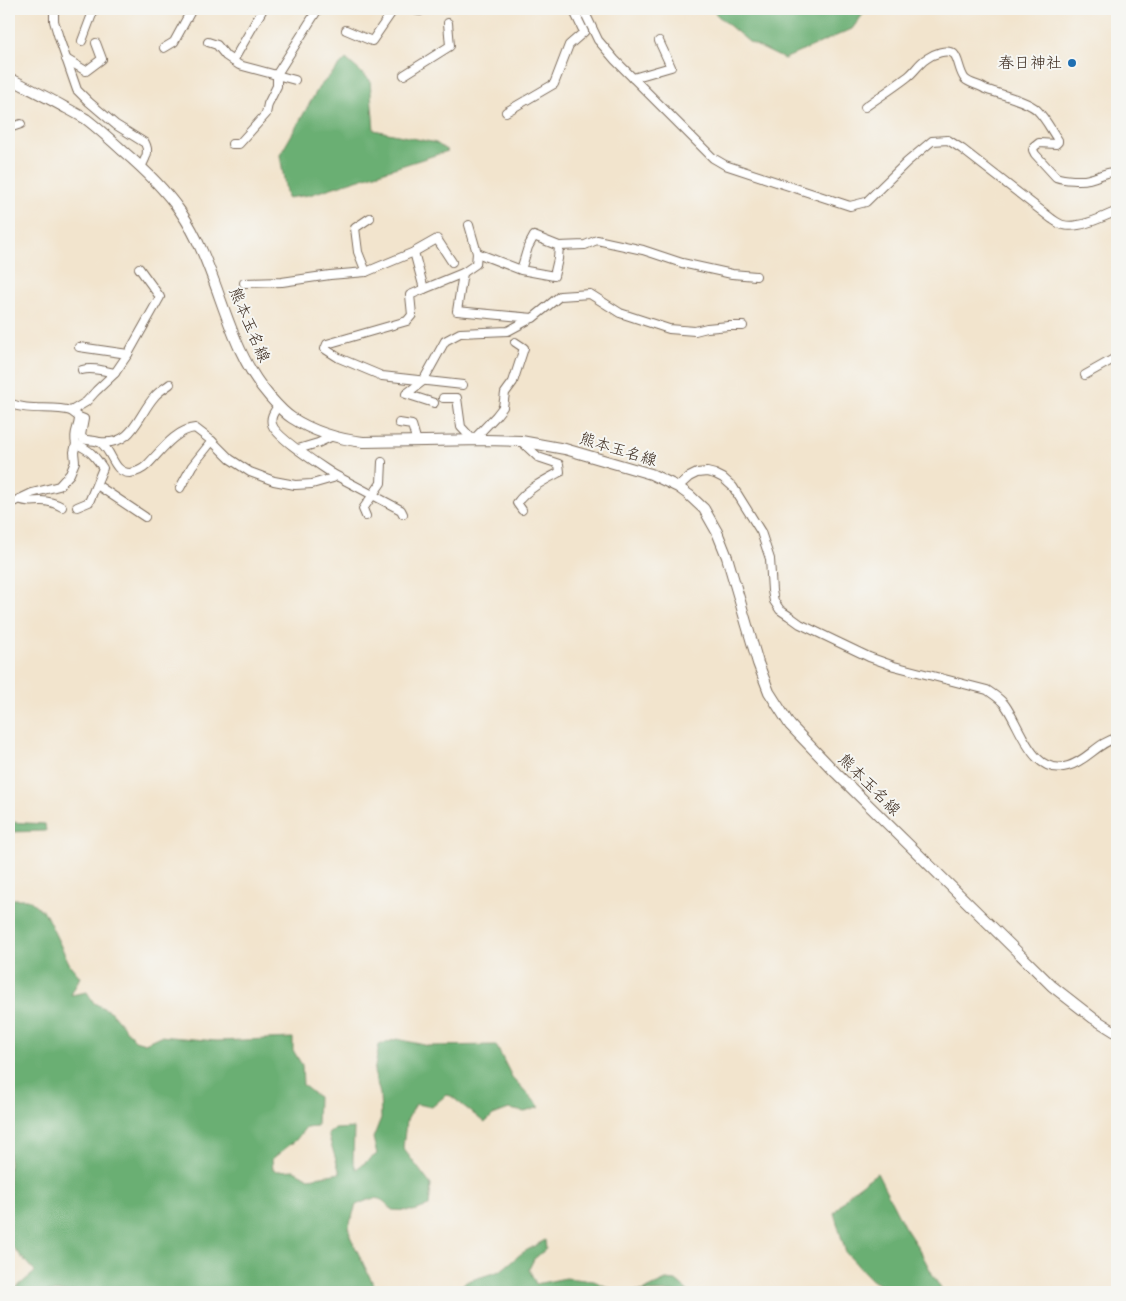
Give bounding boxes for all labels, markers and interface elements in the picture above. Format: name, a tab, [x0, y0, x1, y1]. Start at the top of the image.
place label: 春日神社	[998, 54, 1062, 73]
marker: 春日神社	[1066, 57, 1078, 69]
street label: 熊本玉名線	[225, 284, 273, 366]
street label: 熊本玉名線	[577, 429, 659, 471]
street label: 熊本玉名線	[834, 750, 904, 820]

